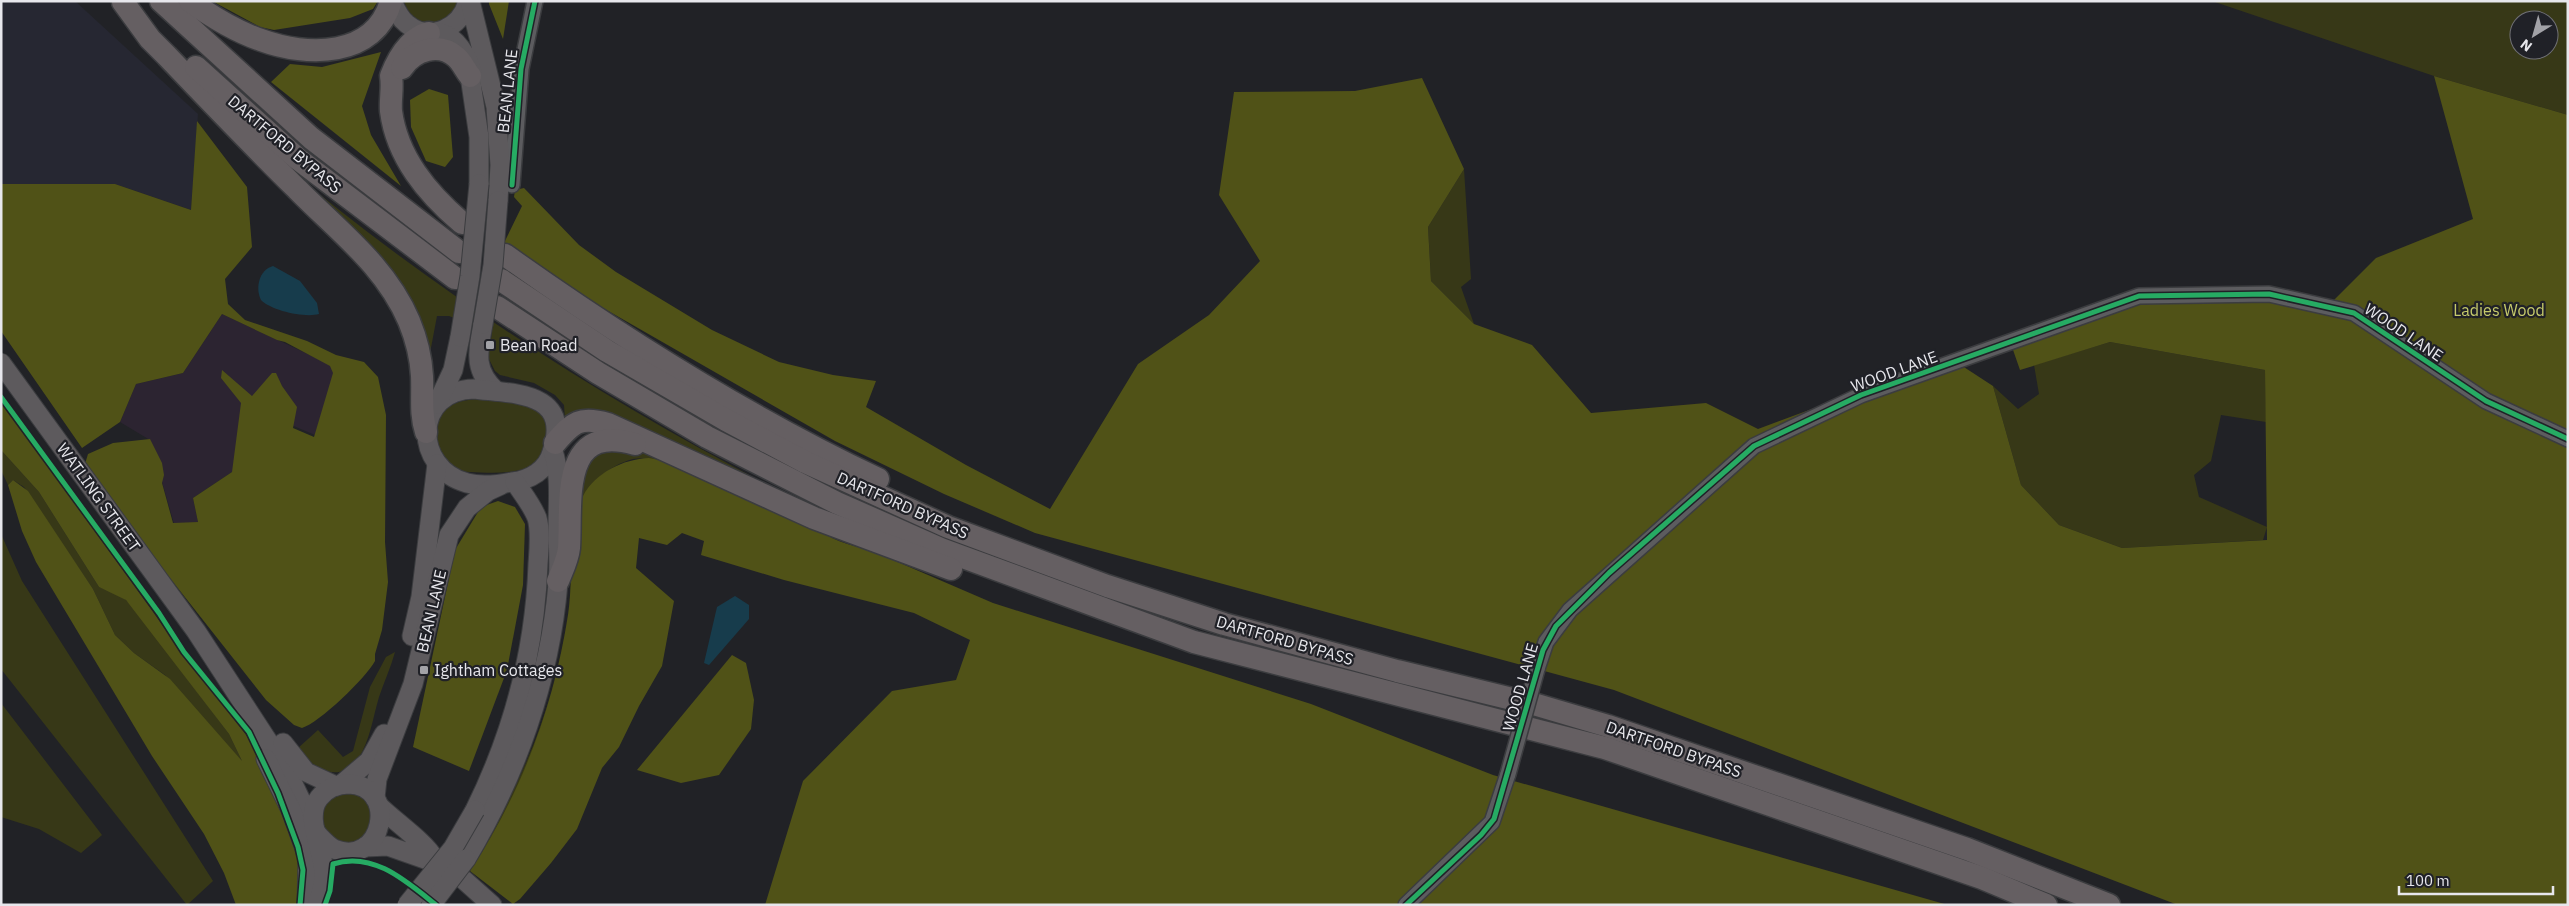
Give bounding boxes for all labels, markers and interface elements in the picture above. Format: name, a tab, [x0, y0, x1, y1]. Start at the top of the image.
north arrow	[2509, 10, 2559, 60]
text: N	[2517, 35, 2536, 56]
street label: BEAN LANE	[493, 48, 521, 134]
street label: DARTFORD BYPASS	[224, 91, 346, 197]
street label: WOOD LANE	[2361, 298, 2447, 366]
park label: Ladies Wood	[2453, 300, 2545, 320]
place label: Bean Road	[500, 335, 577, 355]
marker: Bean Road	[484, 339, 496, 351]
street label: WOOD LANE	[1848, 346, 1940, 396]
street label: WATLING STREET	[53, 439, 145, 555]
street label: DARTFORD BYPASS	[834, 467, 972, 543]
street label: BEAN LANE	[412, 568, 450, 654]
street label: DARTFORD BYPASS	[1214, 611, 1356, 669]
street label: WOOD LANE	[1498, 641, 1542, 733]
place label: Ightham Cottages	[434, 660, 562, 680]
marker: Ightham Cottages	[418, 664, 430, 676]
street label: DARTFORD BYPASS	[1604, 716, 1744, 782]
scale bar	[2399, 864, 2553, 896]
text: 100 m	[2406, 871, 2450, 890]

